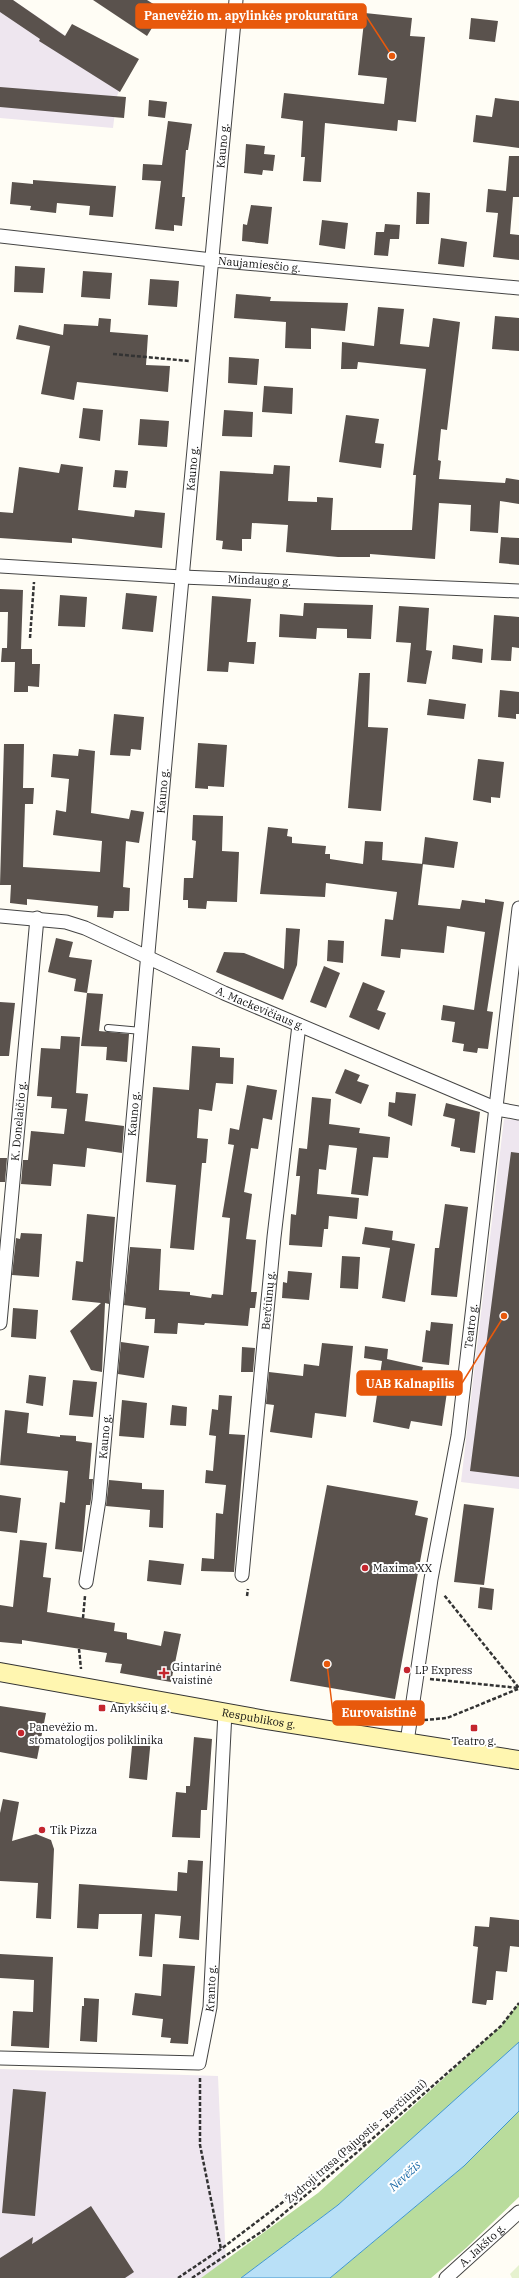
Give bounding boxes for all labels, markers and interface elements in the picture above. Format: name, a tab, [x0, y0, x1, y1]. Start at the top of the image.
callout: Panevėžio m. apylinkės prokuratūra	[136, 4, 366, 28]
text: Panevėžio m. apylinkės prokuratūra	[144, 8, 358, 23]
street label: Kauno g.	[213, 122, 231, 169]
street label: Naujamiesčio g.	[218, 254, 301, 275]
street label: Kauno g.	[183, 445, 201, 491]
street label: Mindaugo g.	[228, 572, 292, 589]
street label: Kauno g.	[154, 768, 172, 814]
street label: A. Mackevičiaus g.	[214, 983, 307, 1033]
street label: K. Donelaičio g.	[8, 1080, 29, 1161]
street label: Kauno g.	[125, 1090, 143, 1137]
street label: Berčiūnų g.	[258, 1270, 278, 1331]
street label: Teatro g.	[461, 1303, 480, 1349]
callout: UAB Kalnapilis	[357, 1371, 462, 1395]
text: UAB Kalnapilis	[366, 1376, 454, 1391]
street label: Kauno g.	[96, 1413, 114, 1459]
place label: Maxima XX	[373, 1561, 433, 1575]
marker: Maxima XX	[360, 1563, 370, 1573]
place label: Gintarinė vaistinė	[172, 1660, 222, 1687]
place label: LP Express	[415, 1663, 472, 1677]
marker: LP Express	[402, 1665, 412, 1675]
marker: Gintarinė vaistinė	[159, 1668, 169, 1678]
place label: Anykščių g.	[110, 1701, 170, 1715]
callout: Eurovaistinė	[333, 1701, 424, 1725]
marker: Anykščių g.	[97, 1703, 107, 1713]
street label: Respublikos g.	[221, 1705, 297, 1732]
text: Eurovaistinė	[341, 1705, 417, 1720]
place label: Panevėžio m. stomatologijos poliklinika	[29, 1720, 163, 1747]
marker: Teatro g.	[469, 1723, 479, 1733]
marker: Panevėžio m. stomatologijos poliklinika	[16, 1728, 26, 1738]
place label: Teatro g.	[451, 1734, 497, 1748]
place label: Tik Pizza	[50, 1823, 97, 1837]
marker: Tik Pizza	[37, 1825, 47, 1835]
street label: Kranto g.	[202, 1964, 219, 2013]
street label: Žydroji trasa (Pajuostis - Berčiūnai)	[282, 2076, 430, 2206]
water label: Nevėžis	[385, 2157, 424, 2195]
street label: A. Jakšto g.	[456, 2221, 508, 2270]

